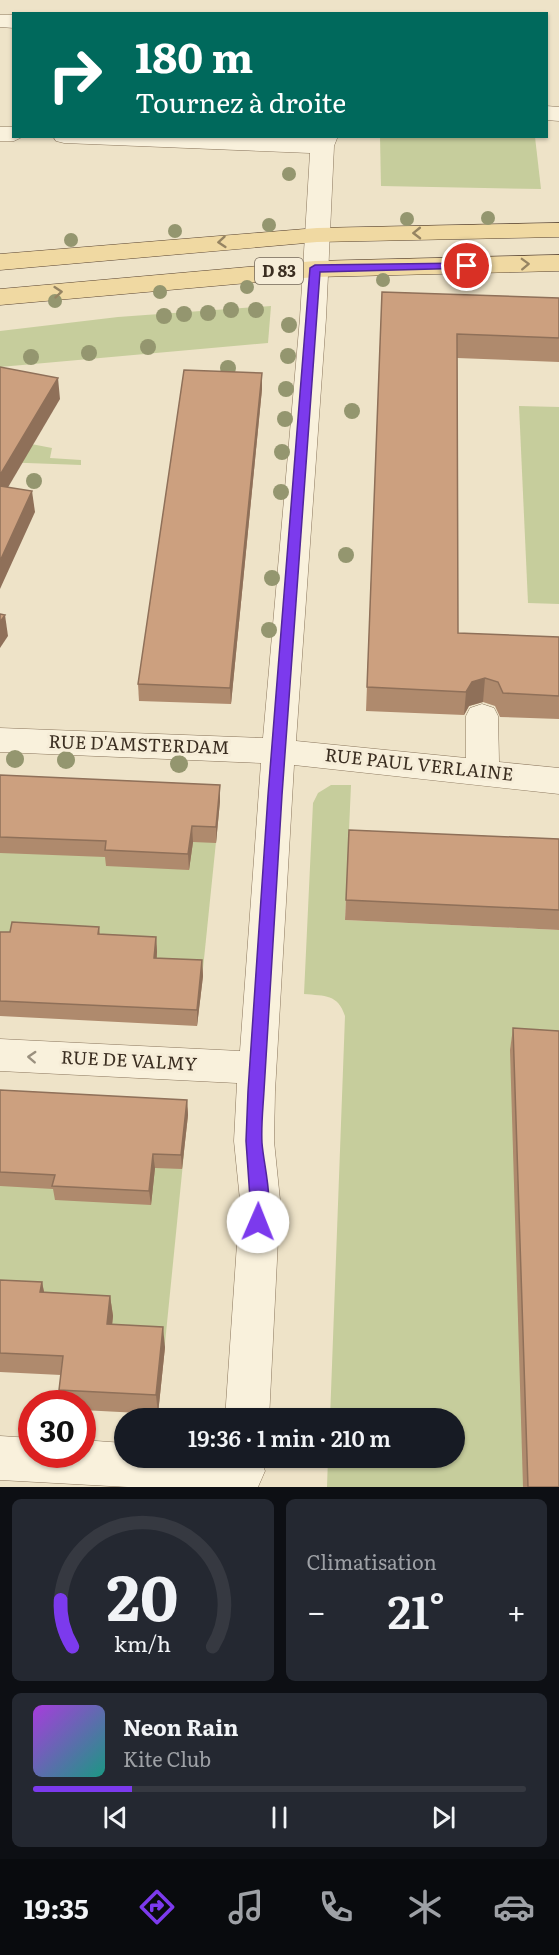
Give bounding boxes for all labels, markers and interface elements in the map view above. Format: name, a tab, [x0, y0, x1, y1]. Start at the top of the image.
text: 180 m	[135, 24, 253, 86]
icon: right	[36, 36, 114, 114]
text: Tournez à droite	[135, 81, 346, 121]
one-way arrow	[412, 227, 421, 240]
one-way arrow	[217, 236, 226, 249]
pin	[441, 240, 492, 291]
icon: arrive	[450, 249, 483, 282]
road number: D 83	[255, 258, 303, 284]
one-way arrow	[521, 258, 530, 271]
one-way arrow	[54, 286, 63, 299]
street label: RUE D'AMSTERDAM	[48, 727, 230, 760]
street label: RUE PAUL VERLAINE	[324, 740, 515, 787]
street label: RUE DE VALMY	[60, 1042, 198, 1077]
one-way arrow	[27, 1050, 36, 1063]
position arrow	[226, 1190, 290, 1254]
speed limit sign: 30	[18, 1390, 96, 1468]
text: 19:36 · 1 min · 210 m	[188, 1421, 391, 1454]
text: Climatisation	[307, 1546, 437, 1576]
text: 20	[107, 1548, 179, 1640]
text: 21°	[387, 1576, 445, 1643]
text: −	[307, 1585, 326, 1634]
text: +	[507, 1585, 526, 1634]
text: km/h	[114, 1627, 171, 1659]
text: Neon Rain	[123, 1710, 239, 1743]
text: Kite Club	[123, 1743, 211, 1773]
icon: previous	[99, 1801, 132, 1834]
icon: pause	[263, 1801, 296, 1834]
icon: next	[427, 1801, 460, 1834]
icon: directions	[136, 1886, 178, 1928]
icon: music	[225, 1886, 267, 1928]
icon: phone	[315, 1886, 357, 1928]
icon: climate	[404, 1886, 446, 1928]
icon: car	[493, 1886, 535, 1928]
text: 19:35	[24, 1887, 89, 1927]

